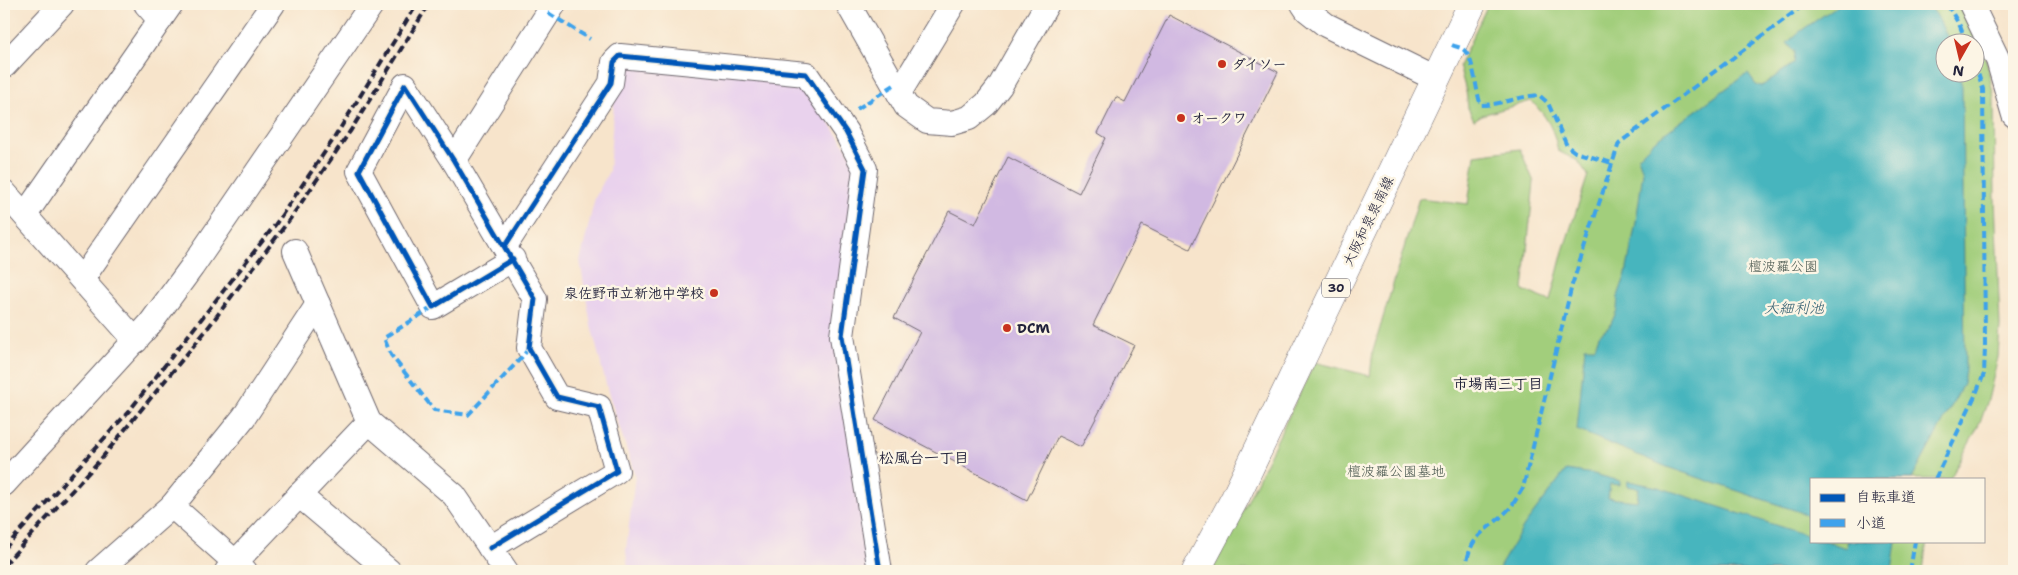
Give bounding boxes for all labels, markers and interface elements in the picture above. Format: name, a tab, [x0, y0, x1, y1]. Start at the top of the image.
north arrow	[1936, 32, 1986, 82]
place label: ダイソー	[1232, 55, 1287, 73]
marker: ダイソー	[1216, 58, 1228, 70]
text: N	[1951, 61, 1965, 81]
place label: オークワ	[1191, 109, 1247, 127]
marker: オークワ	[1175, 112, 1187, 124]
street label: 大阪和泉泉南線	[1338, 173, 1398, 269]
park label: 檀波羅公園	[1748, 257, 1818, 275]
road number: 30	[1322, 278, 1350, 298]
place label: 泉佐野市立新池中学校	[564, 284, 704, 302]
marker: 泉佐野市立新池中学校	[708, 287, 720, 299]
water label: 大細利池	[1764, 298, 1825, 318]
place label: DCM	[1017, 319, 1050, 337]
marker: DCM	[1001, 322, 1013, 334]
district label: 市場南三丁目	[1453, 374, 1543, 394]
district label: 松風台一丁目	[879, 448, 969, 468]
park label: 檀波羅公園墓地	[1347, 462, 1445, 480]
legend	[1810, 478, 1986, 542]
text: 自転車道	[1856, 487, 1916, 507]
text: 小道	[1856, 513, 1886, 533]

